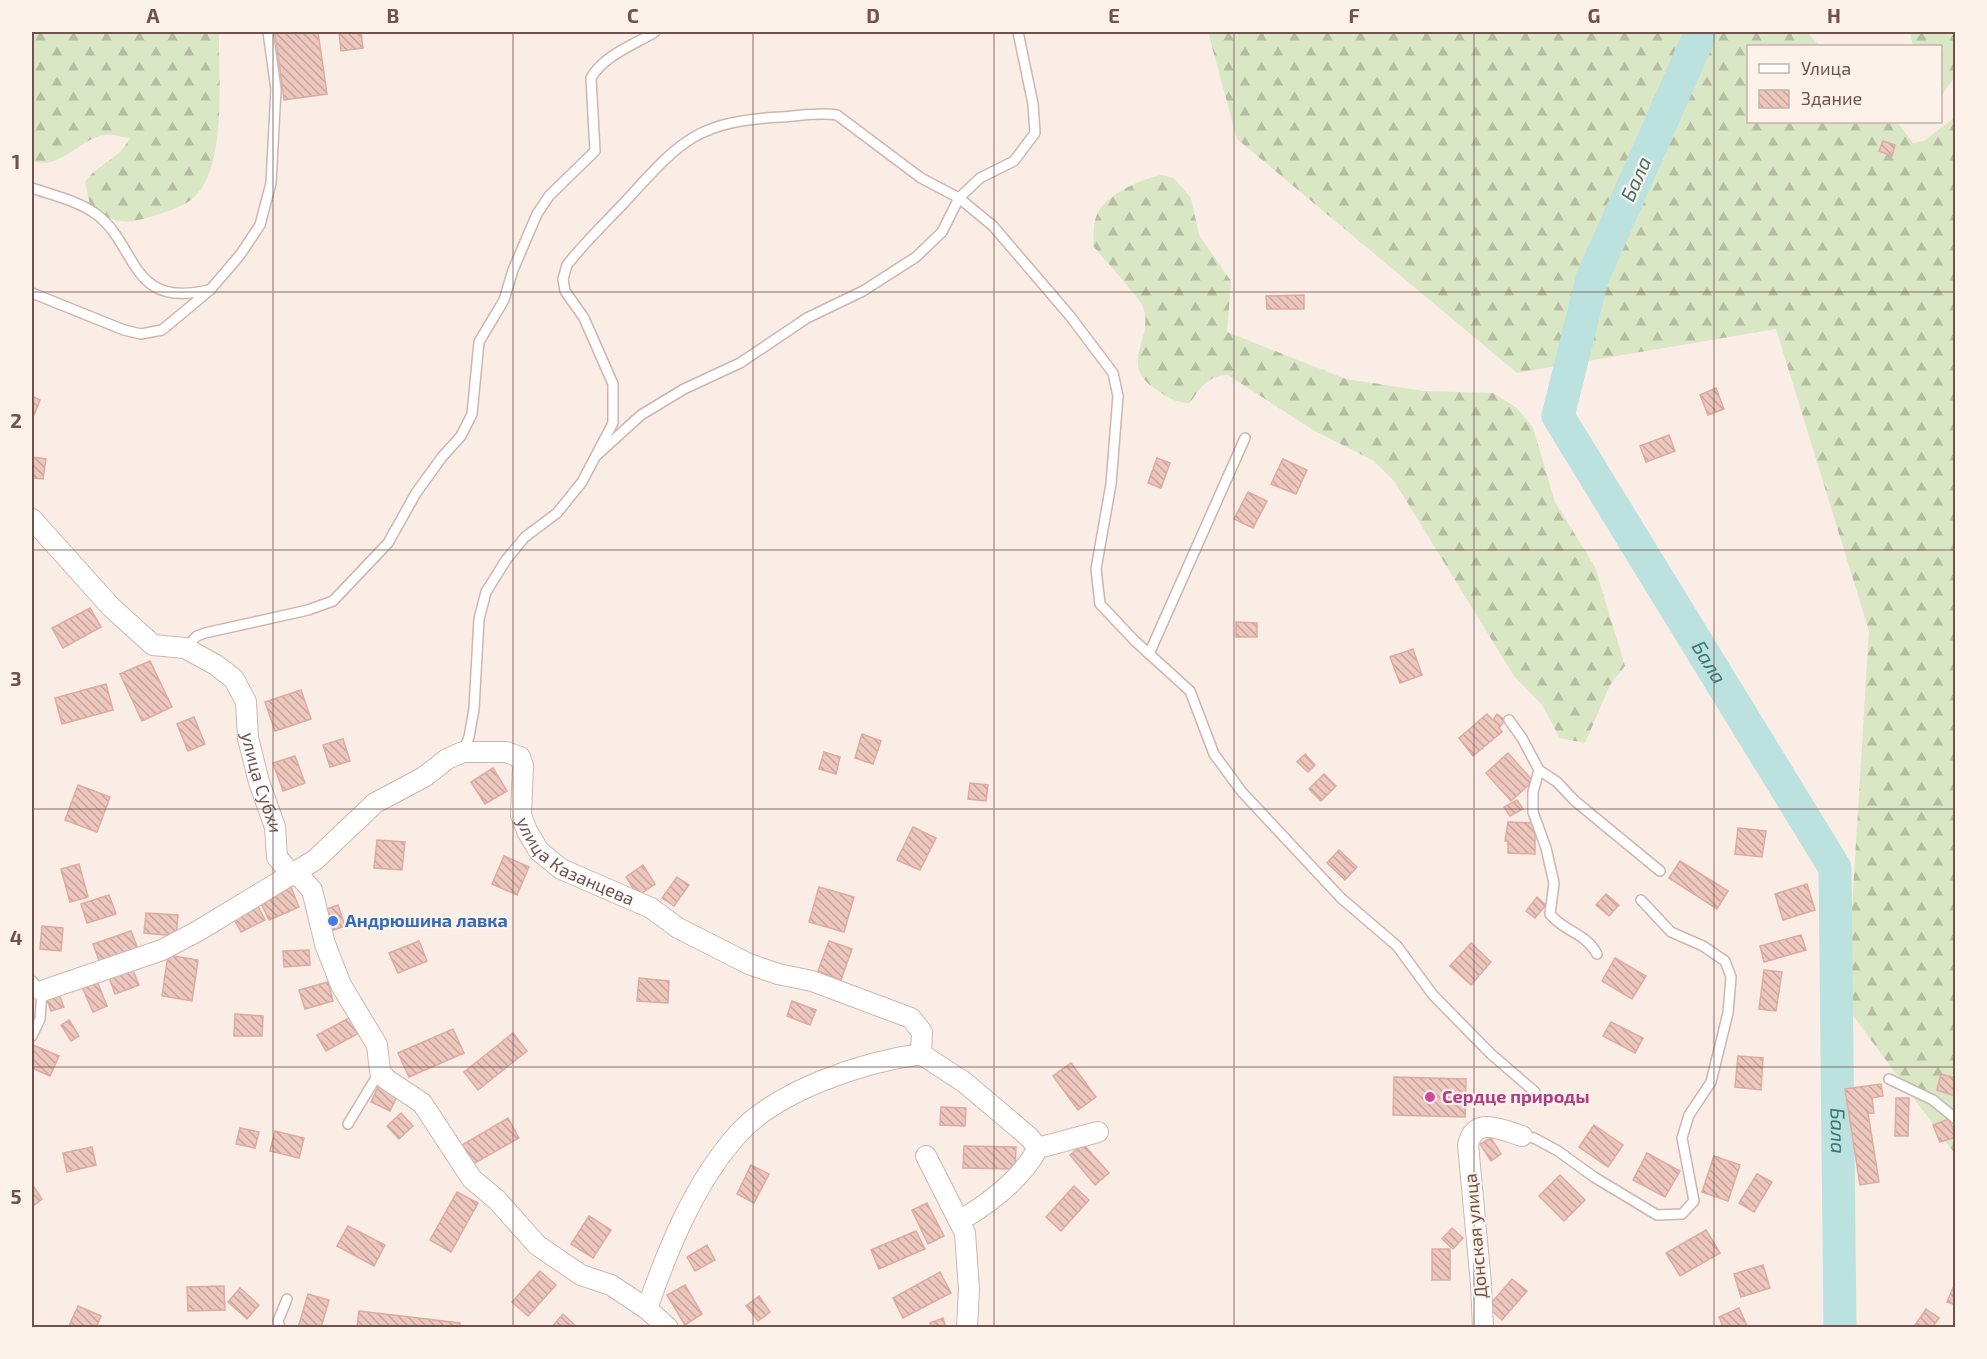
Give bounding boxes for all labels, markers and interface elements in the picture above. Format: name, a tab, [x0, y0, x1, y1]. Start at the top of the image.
text: A	[146, 3, 160, 27]
text: B	[387, 3, 399, 27]
text: C	[627, 3, 639, 27]
text: D	[866, 3, 880, 27]
text: E	[1108, 3, 1120, 27]
text: F	[1348, 3, 1360, 27]
text: G	[1588, 3, 1600, 27]
text: H	[1827, 3, 1841, 27]
legend	[1747, 45, 1942, 123]
text: Улица	[1801, 57, 1851, 79]
text: Здание	[1801, 87, 1862, 109]
text: 1	[12, 149, 20, 173]
water label: Бала	[1615, 153, 1655, 205]
text: 2	[10, 408, 22, 432]
water label: Бала	[1687, 636, 1732, 688]
text: 3	[10, 666, 22, 690]
street label: улица Субхи	[238, 732, 287, 834]
street label: улица Казанцева	[513, 814, 638, 910]
place label: Андрюшина лавка	[345, 909, 508, 931]
marker: Андрюшина лавка	[326, 914, 340, 928]
text: 4	[10, 925, 23, 949]
place label: Сердце природы	[1442, 1085, 1589, 1107]
marker: Сердце природы	[1423, 1090, 1437, 1104]
water label: Бала	[1827, 1107, 1851, 1154]
street label: Донская улица	[1459, 1173, 1491, 1300]
text: 5	[10, 1184, 22, 1208]

